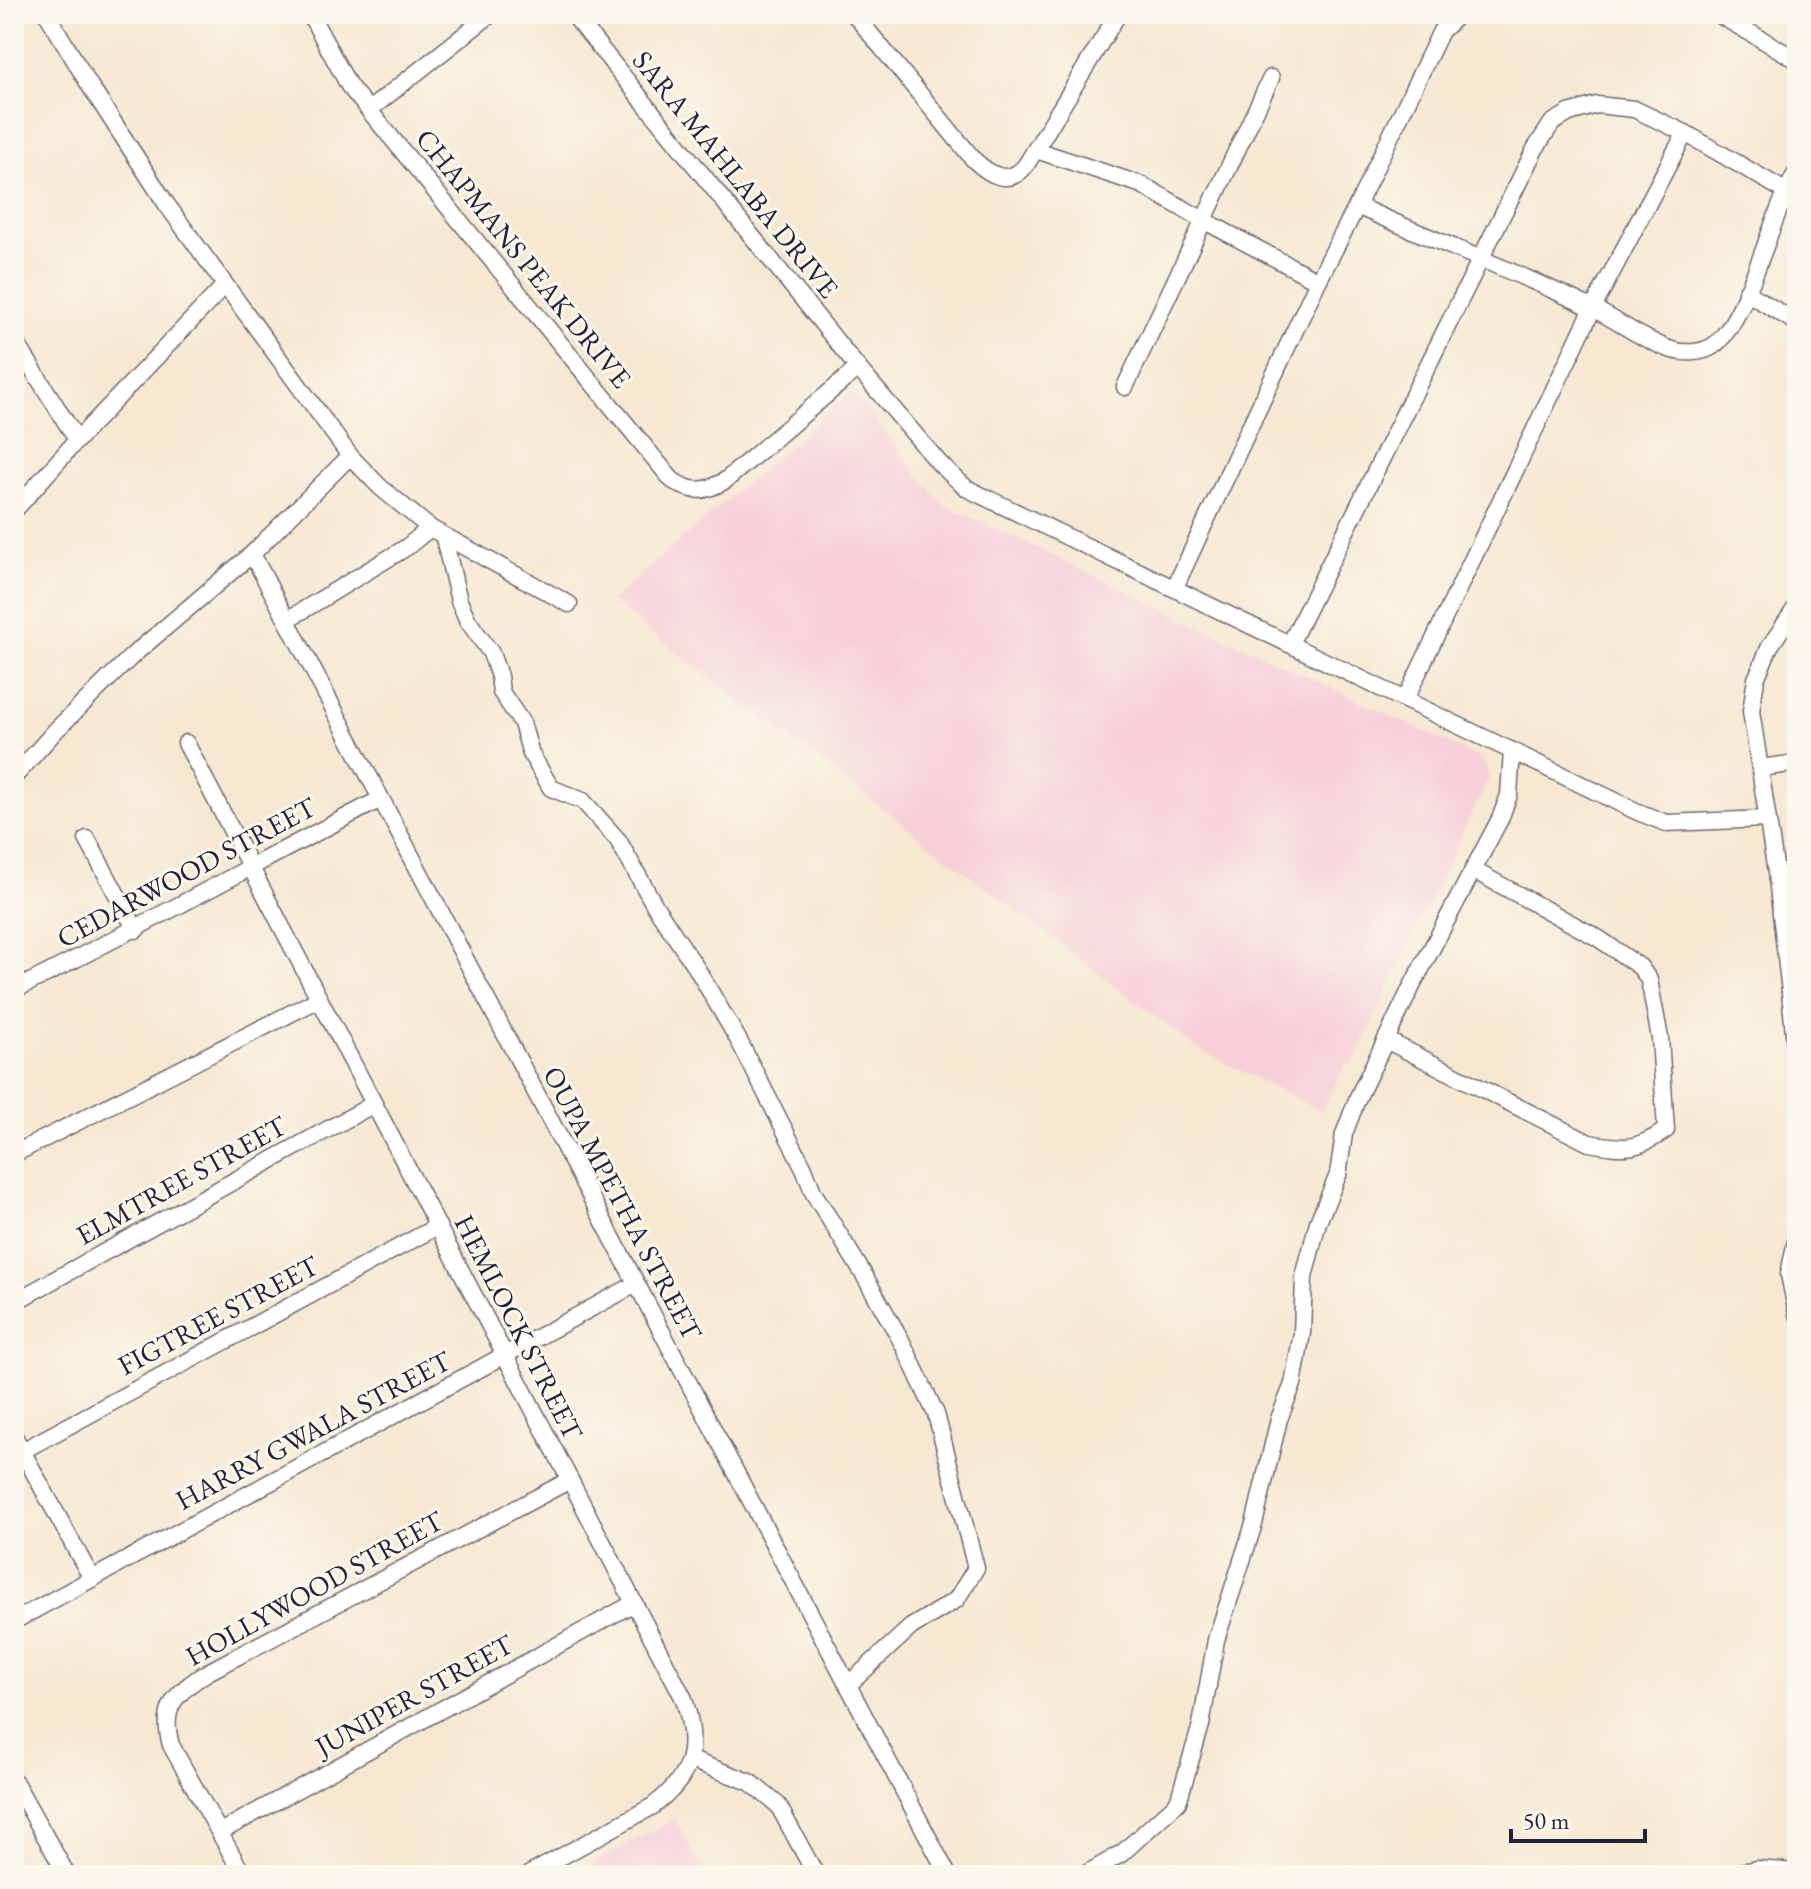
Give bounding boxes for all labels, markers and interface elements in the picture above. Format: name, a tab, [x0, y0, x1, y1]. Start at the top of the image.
street label: SARA MAHLABA DRIVE	[625, 43, 847, 305]
street label: CHAPMANS PEAK DRIVE	[408, 121, 640, 395]
street label: CEDARWOOD STREET	[50, 788, 322, 956]
street label: OUPA MPETHA STREET	[536, 1060, 711, 1346]
street label: ELMTREE STREET	[69, 1107, 293, 1253]
street label: HEMLOCK STREET	[447, 1208, 591, 1446]
street label: FIGTREE STREET	[111, 1247, 325, 1383]
street label: HARRY GWALA STREET	[169, 1342, 457, 1518]
street label: HOLLYWOOD STREET	[179, 1502, 449, 1674]
street label: JUNIPER STREET	[307, 1626, 519, 1765]
scale bar	[1511, 1793, 1645, 1843]
text: 50 m	[1523, 1805, 1570, 1836]

